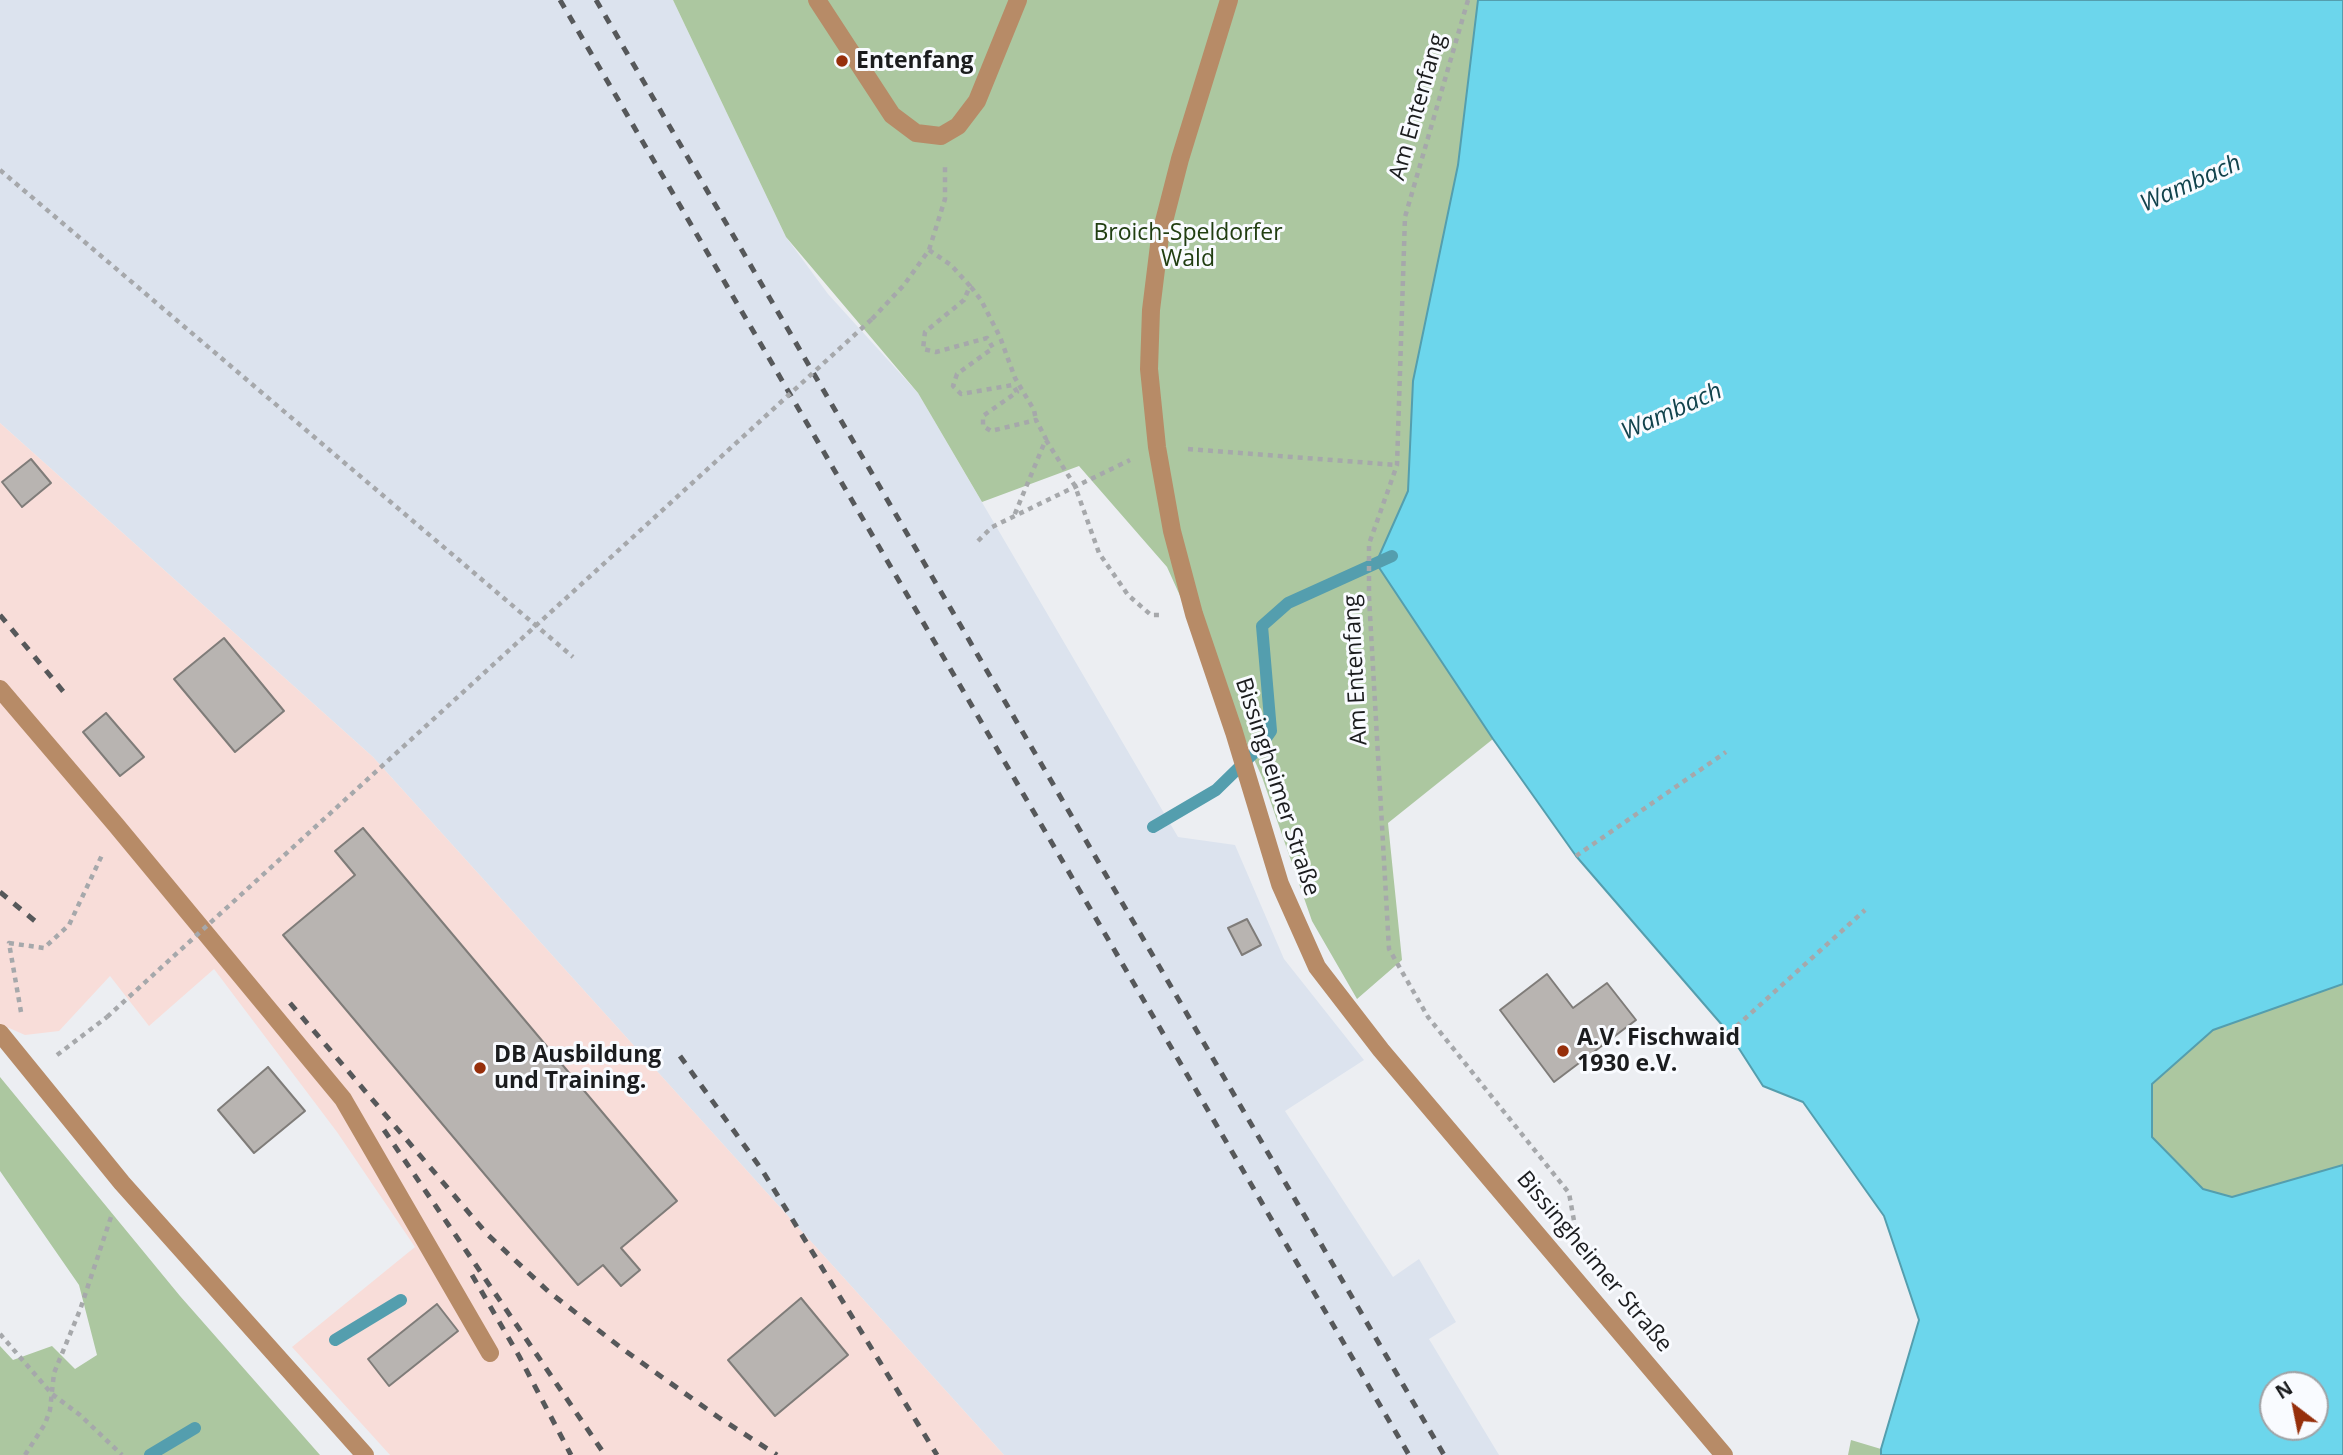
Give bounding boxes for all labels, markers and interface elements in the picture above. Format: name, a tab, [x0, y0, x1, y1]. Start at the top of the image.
street label: Am Entenfang	[1384, 31, 1452, 183]
place label: Entenfang	[856, 47, 974, 75]
marker: Entenfang	[834, 53, 850, 69]
water label: Wambach	[2136, 149, 2246, 219]
park label: Broich-Speldorfer Wald	[1093, 219, 1283, 273]
water label: Wambach	[1617, 377, 1727, 447]
street label: Am Entenfang	[1338, 594, 1374, 746]
street label: Bissingheimer Straße	[1229, 674, 1325, 900]
place label: A.V. Fischwaid 1930 e.V.	[1577, 1024, 1740, 1078]
place label: DB Ausbildung und Training.	[494, 1041, 661, 1095]
marker: A.V. Fischwaid 1930 e.V.	[1555, 1043, 1571, 1059]
marker: DB Ausbildung und Training.	[472, 1060, 488, 1076]
street label: Bissingheimer Straße	[1510, 1166, 1678, 1358]
north arrow	[2259, 1371, 2329, 1441]
text: N	[2270, 1375, 2297, 1405]

